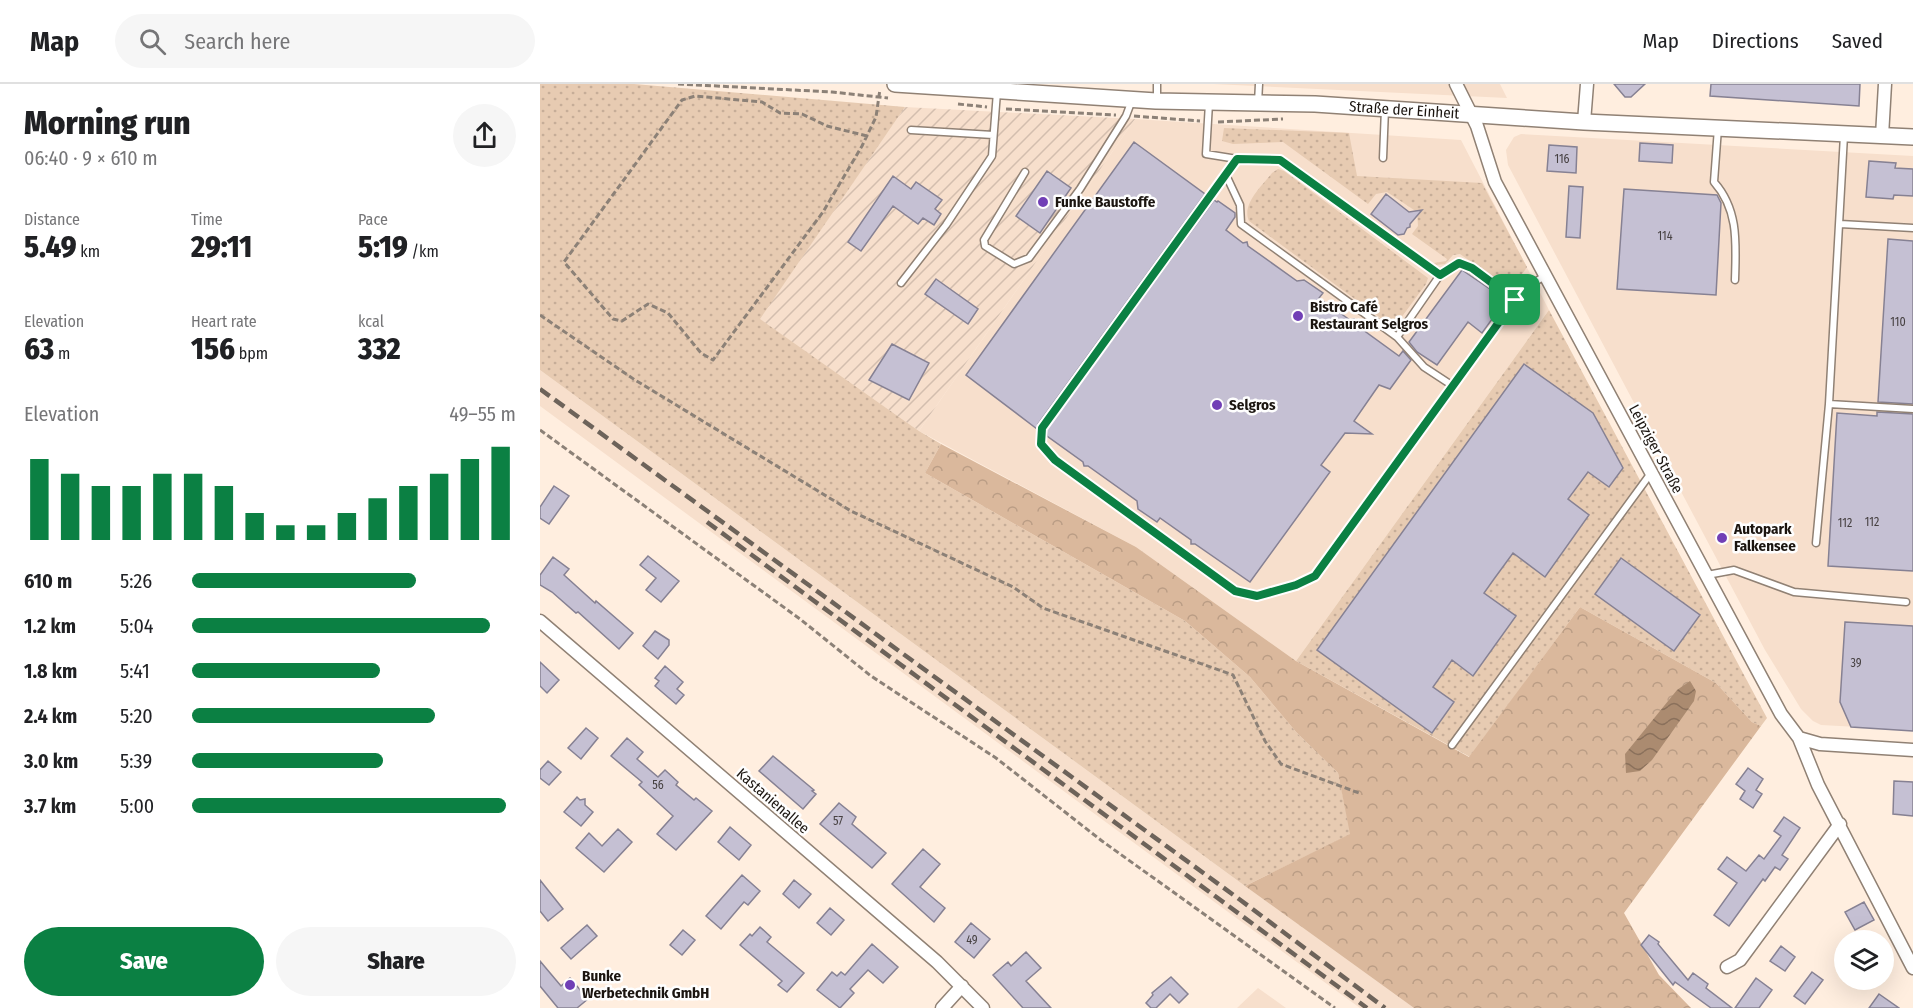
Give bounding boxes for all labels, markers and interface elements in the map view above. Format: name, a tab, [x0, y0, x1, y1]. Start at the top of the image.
search box	[115, 14, 535, 68]
text: Map	[30, 25, 79, 58]
icon: search	[136, 25, 169, 58]
text: Search here	[184, 28, 290, 55]
text: Map	[1642, 28, 1679, 54]
text: Directions	[1712, 28, 1799, 54]
text: Saved	[1832, 28, 1883, 54]
street label: Straße der Einheit	[1348, 97, 1460, 123]
text: Morning run	[24, 103, 191, 143]
button: share	[453, 104, 516, 167]
text: 06:40 · 9 × 610 m	[24, 146, 158, 170]
house number: 116	[1554, 152, 1570, 166]
place label: Funke Baustoffe	[1055, 193, 1156, 211]
marker: Funke Baustoffe	[1036, 195, 1050, 209]
text: Distance	[24, 210, 80, 229]
text: Time	[191, 210, 223, 229]
text: Pace	[358, 210, 388, 229]
text: 5.49	[24, 229, 76, 265]
text: 29:11	[191, 229, 252, 265]
text: 5:19	[358, 229, 408, 265]
house number: 114	[1657, 229, 1673, 243]
text: km	[76, 242, 100, 261]
text: /km	[408, 242, 439, 261]
pin	[1489, 274, 1540, 325]
icon: arrive	[1498, 283, 1531, 316]
place label: Bistro Café Restaurant Selgros	[1310, 298, 1429, 333]
marker: Bistro Café Restaurant Selgros	[1291, 309, 1305, 323]
text: Elevation	[24, 312, 84, 331]
text: Heart rate	[191, 312, 257, 331]
text: kcal	[358, 312, 384, 331]
house number: 110	[1890, 315, 1906, 329]
text: 63	[24, 331, 54, 367]
text: 156	[191, 331, 235, 367]
text: 332	[358, 331, 401, 367]
text: m	[54, 344, 70, 363]
text: bpm	[235, 344, 268, 363]
place label: Selgros	[1229, 396, 1276, 414]
marker: Selgros	[1210, 398, 1224, 412]
text: Elevation	[24, 402, 99, 426]
text: 49–55 m	[449, 402, 516, 426]
street label: Leipziger Straße	[1625, 402, 1687, 496]
house number: 112	[1865, 515, 1879, 529]
house number: 112	[1838, 516, 1852, 530]
place label: Autopark Falkensee	[1733, 520, 1796, 555]
marker: Autopark Falkensee	[1715, 531, 1729, 545]
text: 610 m	[24, 569, 72, 593]
text: 5:26	[120, 569, 152, 593]
text: 1.2 km	[24, 614, 76, 638]
text: 5:04	[120, 614, 154, 638]
house number: 39	[1850, 656, 1862, 670]
text: 1.8 km	[24, 659, 77, 683]
text: 5:41	[120, 659, 150, 683]
text: 2.4 km	[24, 704, 77, 728]
text: 5:20	[120, 704, 153, 728]
text: 3.0 km	[24, 749, 78, 773]
text: 5:39	[120, 749, 152, 773]
street label: Kastanienallee	[733, 765, 813, 837]
house number: 56	[652, 778, 664, 792]
text: 3.7 km	[24, 794, 76, 818]
text: 5:00	[120, 794, 154, 818]
house number: 57	[833, 814, 843, 828]
button: Save	[24, 927, 264, 996]
button: Share	[276, 927, 516, 996]
map controls	[1834, 930, 1894, 990]
button: layers	[1834, 930, 1894, 990]
house number: 49	[966, 933, 978, 947]
place label: Bunke Werbetechnik GmbH	[582, 967, 709, 1002]
marker: Bunke Werbetechnik GmbH	[563, 978, 577, 992]

